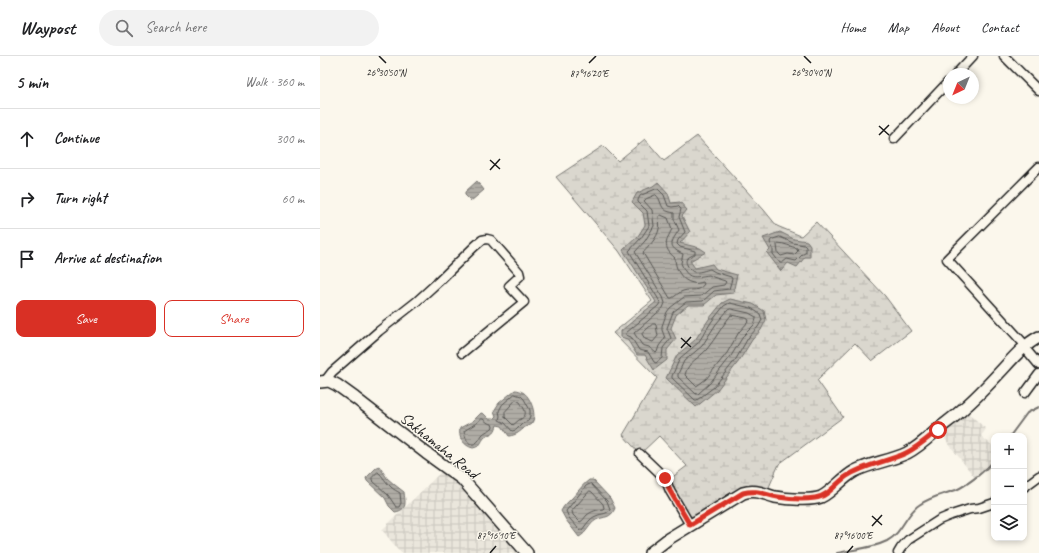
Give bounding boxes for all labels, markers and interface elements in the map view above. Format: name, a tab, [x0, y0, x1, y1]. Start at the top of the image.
search box	[99, 10, 379, 46]
text: Waypost	[20, 16, 75, 40]
icon: search	[113, 17, 135, 39]
text: Search here	[145, 18, 206, 37]
text: Home	[840, 19, 866, 36]
text: Map	[888, 19, 909, 36]
text: About	[931, 19, 959, 36]
text: Contact	[981, 19, 1019, 36]
text: 26°30'50"N	[366, 66, 408, 79]
text: 26°30'40"N	[791, 66, 833, 79]
text: 87°16'20"E	[570, 67, 610, 80]
north arrow	[943, 68, 979, 104]
text: 5 min	[16, 72, 48, 93]
text: Walk · 360 m	[245, 74, 304, 90]
icon: ahead	[16, 128, 38, 150]
text: Continue	[54, 129, 99, 148]
text: 300 m	[276, 131, 304, 147]
icon: right	[16, 188, 38, 210]
text: Turn right	[54, 189, 107, 208]
text: 60 m	[282, 191, 304, 207]
icon: arrive	[16, 248, 38, 270]
text: Arrive at destination	[54, 249, 161, 268]
button: Save	[16, 300, 156, 337]
button: Share	[164, 300, 304, 337]
street label: Sakhamaha Road	[396, 408, 485, 485]
route start	[929, 421, 947, 439]
map controls	[991, 433, 1027, 541]
button: +	[991, 433, 1027, 469]
route end	[656, 469, 674, 487]
button: −	[991, 469, 1027, 505]
button: layers	[991, 505, 1027, 541]
text: 87°16'10"E	[477, 529, 517, 542]
text: 87°16'00"E	[834, 529, 874, 542]

